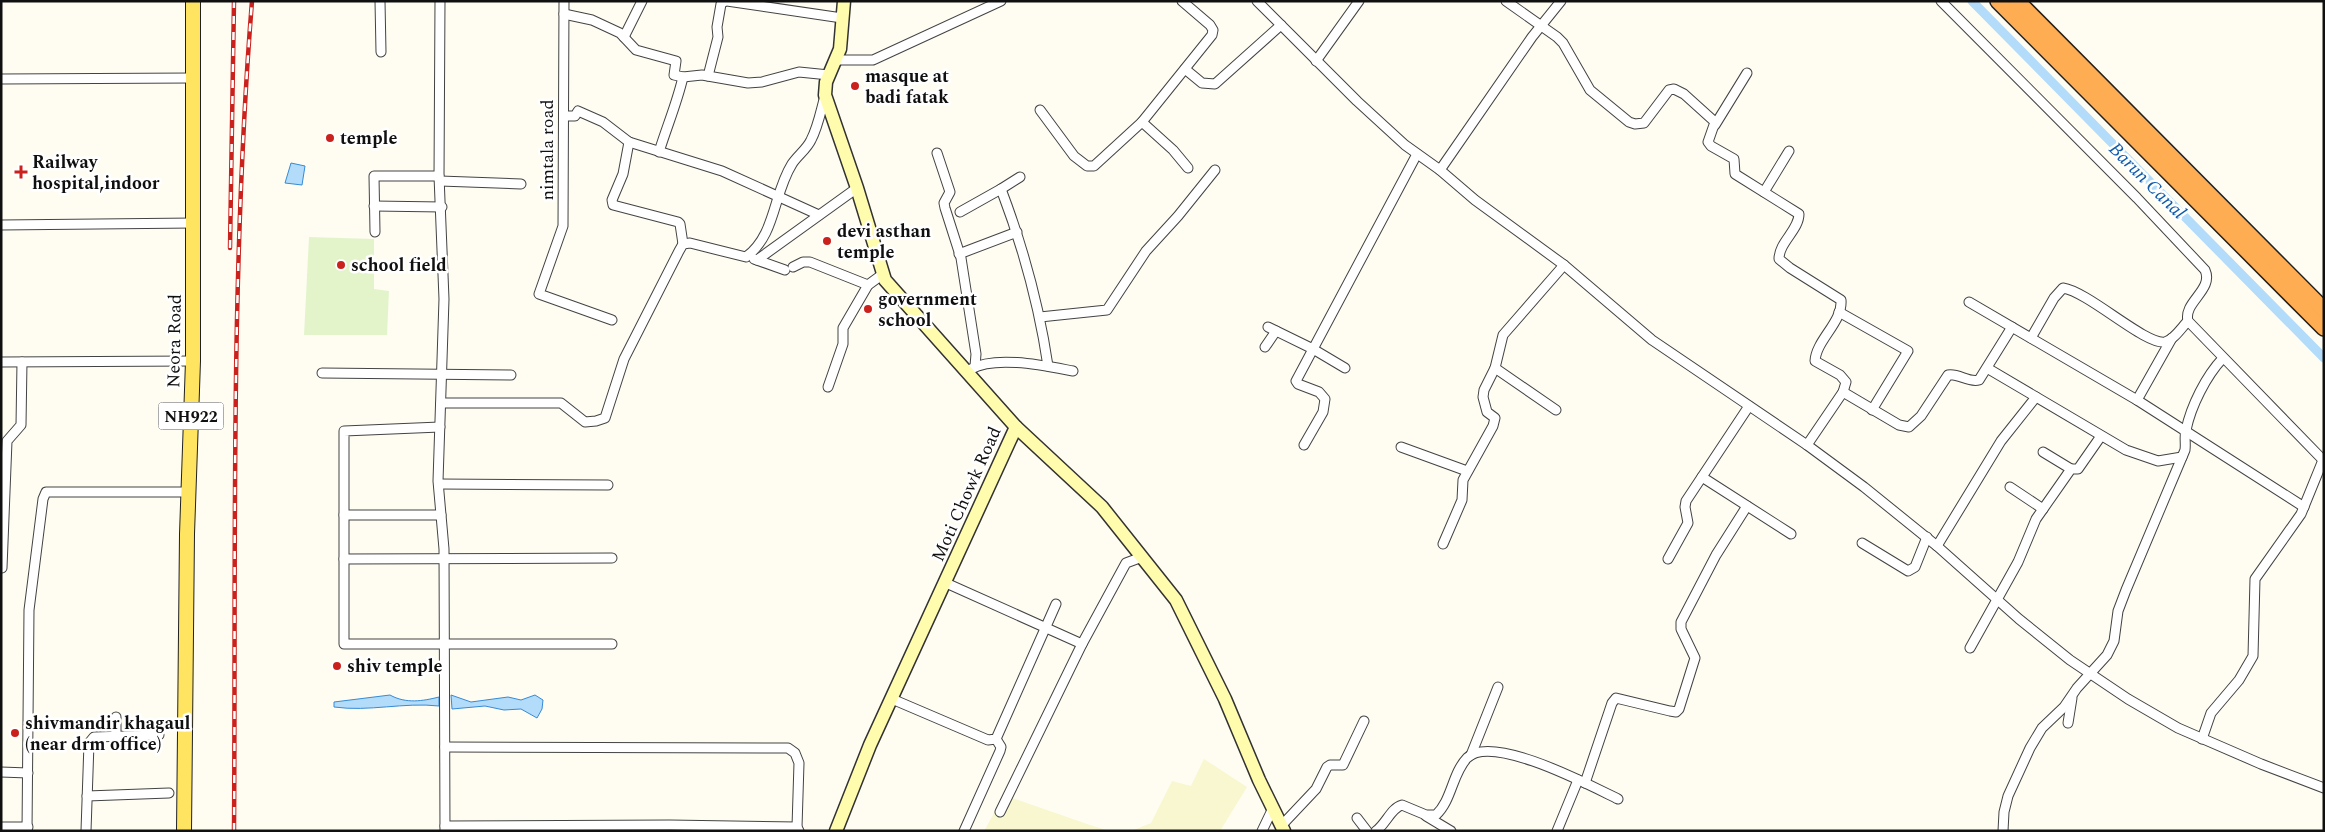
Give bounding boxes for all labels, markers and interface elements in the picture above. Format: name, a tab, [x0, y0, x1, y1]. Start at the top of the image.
place label: masque at badi fatak	[865, 63, 949, 111]
marker: masque at badi fatak	[849, 80, 861, 92]
street label: nimtala road	[534, 100, 561, 201]
place label: temple	[340, 125, 397, 152]
marker: temple	[324, 132, 336, 144]
water label: Barun Canal	[2102, 136, 2192, 227]
place label: Railway hospital,indoor	[32, 149, 160, 197]
marker: Railway hospital,indoor	[14, 165, 28, 179]
place label: devi asthan temple	[837, 218, 931, 266]
marker: devi asthan temple	[821, 235, 833, 247]
place label: school field	[351, 252, 447, 279]
marker: school field	[335, 259, 347, 271]
place label: government school	[878, 286, 977, 334]
street label: Neora Road	[160, 294, 189, 388]
marker: government school	[862, 303, 874, 315]
road number: NH922	[158, 402, 224, 430]
street label: Moti Chowk Road	[925, 422, 1008, 566]
place label: shiv temple	[347, 653, 443, 680]
marker: shiv temple	[331, 660, 343, 672]
place label: shivmandir khagaul (near drm office)	[25, 710, 191, 758]
marker: shivmandir khagaul (near drm office)	[9, 727, 21, 739]

